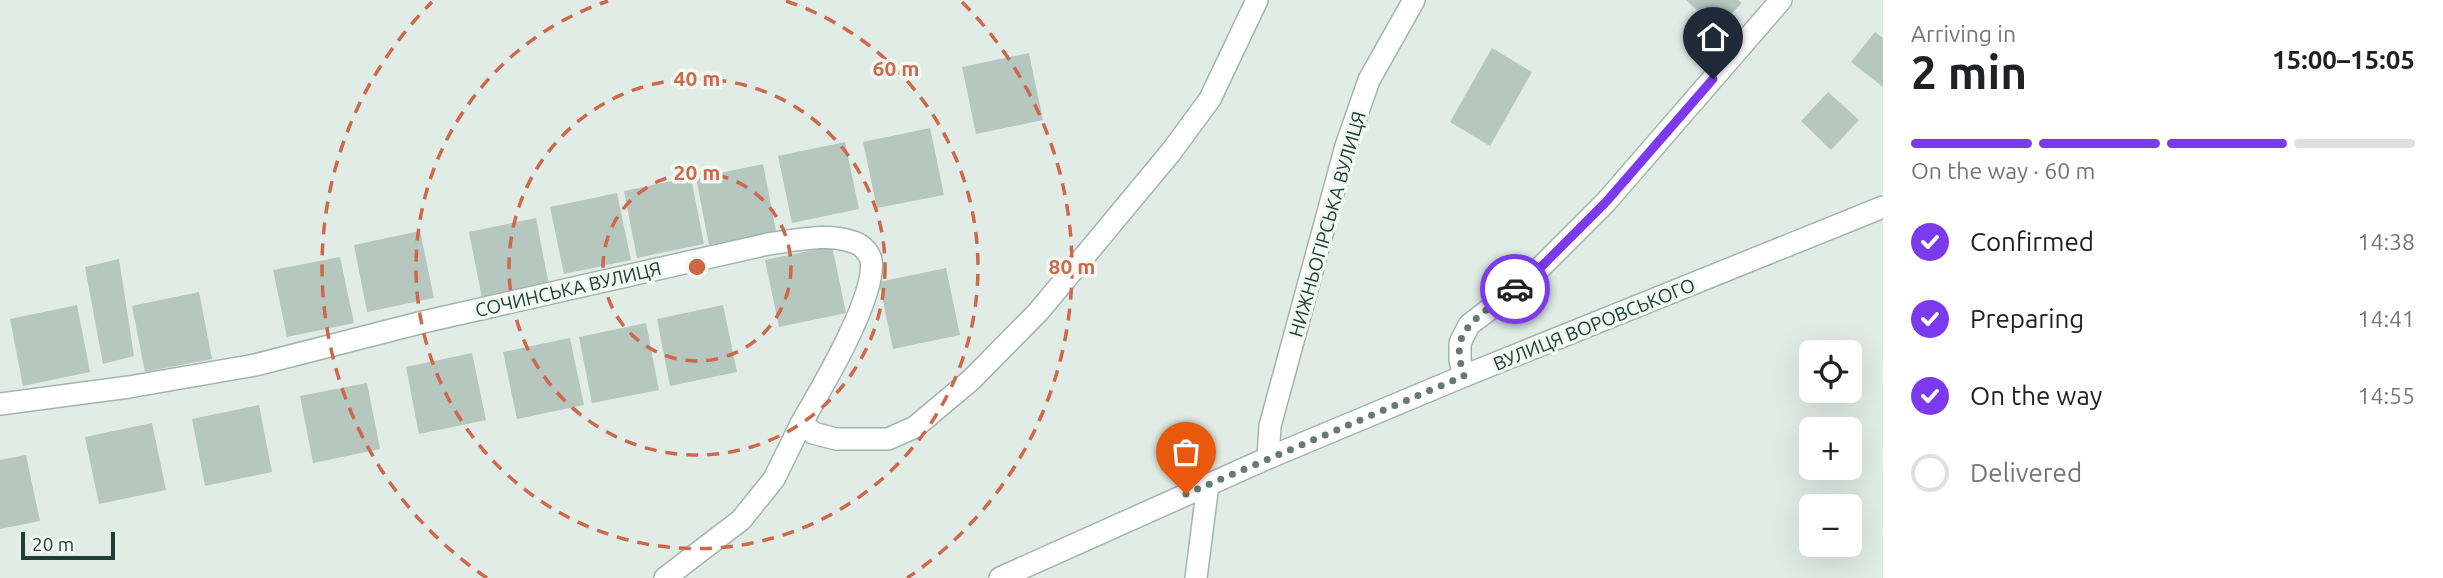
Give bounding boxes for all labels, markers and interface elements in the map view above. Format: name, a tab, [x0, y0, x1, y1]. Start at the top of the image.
pin	[1683, 7, 1743, 79]
icon: home	[1694, 18, 1732, 56]
text: Arriving in	[1911, 21, 2016, 46]
text: 15:00–15:05	[2272, 45, 2415, 74]
text: 2 min	[1911, 46, 2027, 98]
text: 60 m	[873, 56, 919, 80]
text: 40 m	[674, 66, 720, 90]
street label: НИЖНЬОГІРСЬКА ВУЛИЦЯ	[1284, 109, 1370, 339]
text: On the way · 60 m	[1911, 158, 2095, 183]
text: 20 m	[674, 160, 720, 184]
icon: check	[1911, 223, 1949, 261]
text: Confirmed	[1970, 227, 2094, 256]
text: 14:38	[2357, 229, 2415, 254]
text: 80 m	[1049, 254, 1095, 278]
courier	[1480, 254, 1550, 324]
centre of rings	[685, 255, 709, 279]
street label: СОЧИНСЬКА ВУЛИЦЯ	[473, 257, 663, 321]
icon: car	[1496, 270, 1534, 308]
street label: ВУЛИЦЯ ВОРОВСЬКОГО	[1490, 273, 1698, 375]
icon: check	[1911, 300, 1949, 338]
text: Preparing	[1970, 304, 2084, 333]
text: 14:41	[2357, 306, 2415, 331]
map controls	[1799, 340, 1862, 557]
button: locate	[1799, 340, 1862, 403]
icon: check	[1911, 377, 1949, 415]
text: On the way	[1970, 381, 2102, 410]
text: 14:55	[2357, 383, 2415, 408]
button: +	[1799, 417, 1862, 480]
pin	[1156, 422, 1216, 494]
icon: bag	[1167, 433, 1205, 471]
text: Delivered	[1970, 458, 2082, 487]
button: −	[1799, 494, 1862, 557]
scale bar	[21, 529, 116, 561]
text: 20 m	[32, 533, 74, 555]

